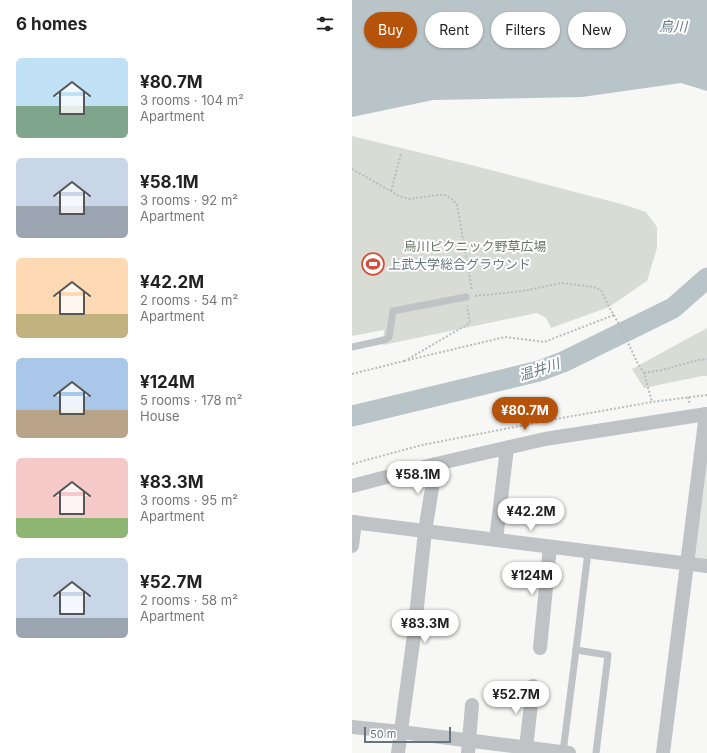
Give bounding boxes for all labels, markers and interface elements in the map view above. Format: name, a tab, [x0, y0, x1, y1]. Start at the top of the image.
chip: Buy	[364, 12, 417, 48]
chip: Rent	[425, 12, 483, 48]
chip: Filters	[491, 12, 560, 48]
chip: New	[568, 12, 626, 48]
icon: filters	[314, 13, 336, 35]
text: 6 homes	[16, 14, 87, 34]
water label: 烏川	[659, 17, 689, 35]
text: ¥80.7M	[140, 72, 203, 92]
icon: home	[48, 74, 96, 122]
text: 3 rooms · 104 m²	[140, 92, 244, 108]
text: Apartment	[140, 108, 205, 124]
text: ¥58.1M	[140, 172, 199, 192]
icon: home	[48, 174, 96, 222]
text: 3 rooms · 92 m²	[140, 192, 238, 208]
text: Apartment	[140, 208, 205, 224]
park label: 烏川ピクニック野草広場	[403, 238, 547, 254]
sports icon: 上武大学総合グラウンド	[360, 251, 386, 277]
place label: 上武大学総合グラウンド	[388, 256, 531, 272]
text: ¥42.2M	[140, 272, 204, 292]
icon: home	[48, 274, 96, 322]
text: 2 rooms · 54 m²	[140, 292, 238, 308]
text: Apartment	[140, 308, 205, 324]
water label: 温井川	[516, 354, 564, 384]
text: ¥124M	[140, 372, 195, 392]
icon: home	[48, 374, 96, 422]
text: 5 rooms · 178 m²	[140, 392, 242, 408]
pin: ¥80.7M	[492, 397, 558, 431]
text: ¥80.7M	[501, 402, 549, 418]
text: House	[140, 408, 180, 424]
pin: ¥58.1M	[385, 461, 451, 495]
text: ¥58.1M	[396, 466, 440, 482]
text: ¥83.3M	[140, 472, 203, 492]
icon: home	[48, 474, 96, 522]
text: 3 rooms · 95 m²	[140, 492, 238, 508]
pin: ¥42.2M	[498, 498, 564, 532]
text: ¥42.2M	[506, 503, 556, 519]
text: Apartment	[140, 508, 205, 524]
pin: ¥124M	[504, 562, 560, 596]
text: ¥124M	[511, 567, 553, 583]
text: ¥52.7M	[140, 572, 202, 592]
icon: home	[48, 574, 96, 622]
text: 2 rooms · 58 m²	[140, 592, 238, 608]
text: Apartment	[140, 608, 205, 624]
pin: ¥83.3M	[392, 610, 458, 644]
text: ¥83.3M	[401, 615, 449, 631]
pin: ¥52.7M	[483, 681, 549, 715]
text: ¥52.7M	[492, 686, 540, 702]
scale bar	[364, 725, 451, 744]
text: 50 m	[370, 727, 396, 741]

